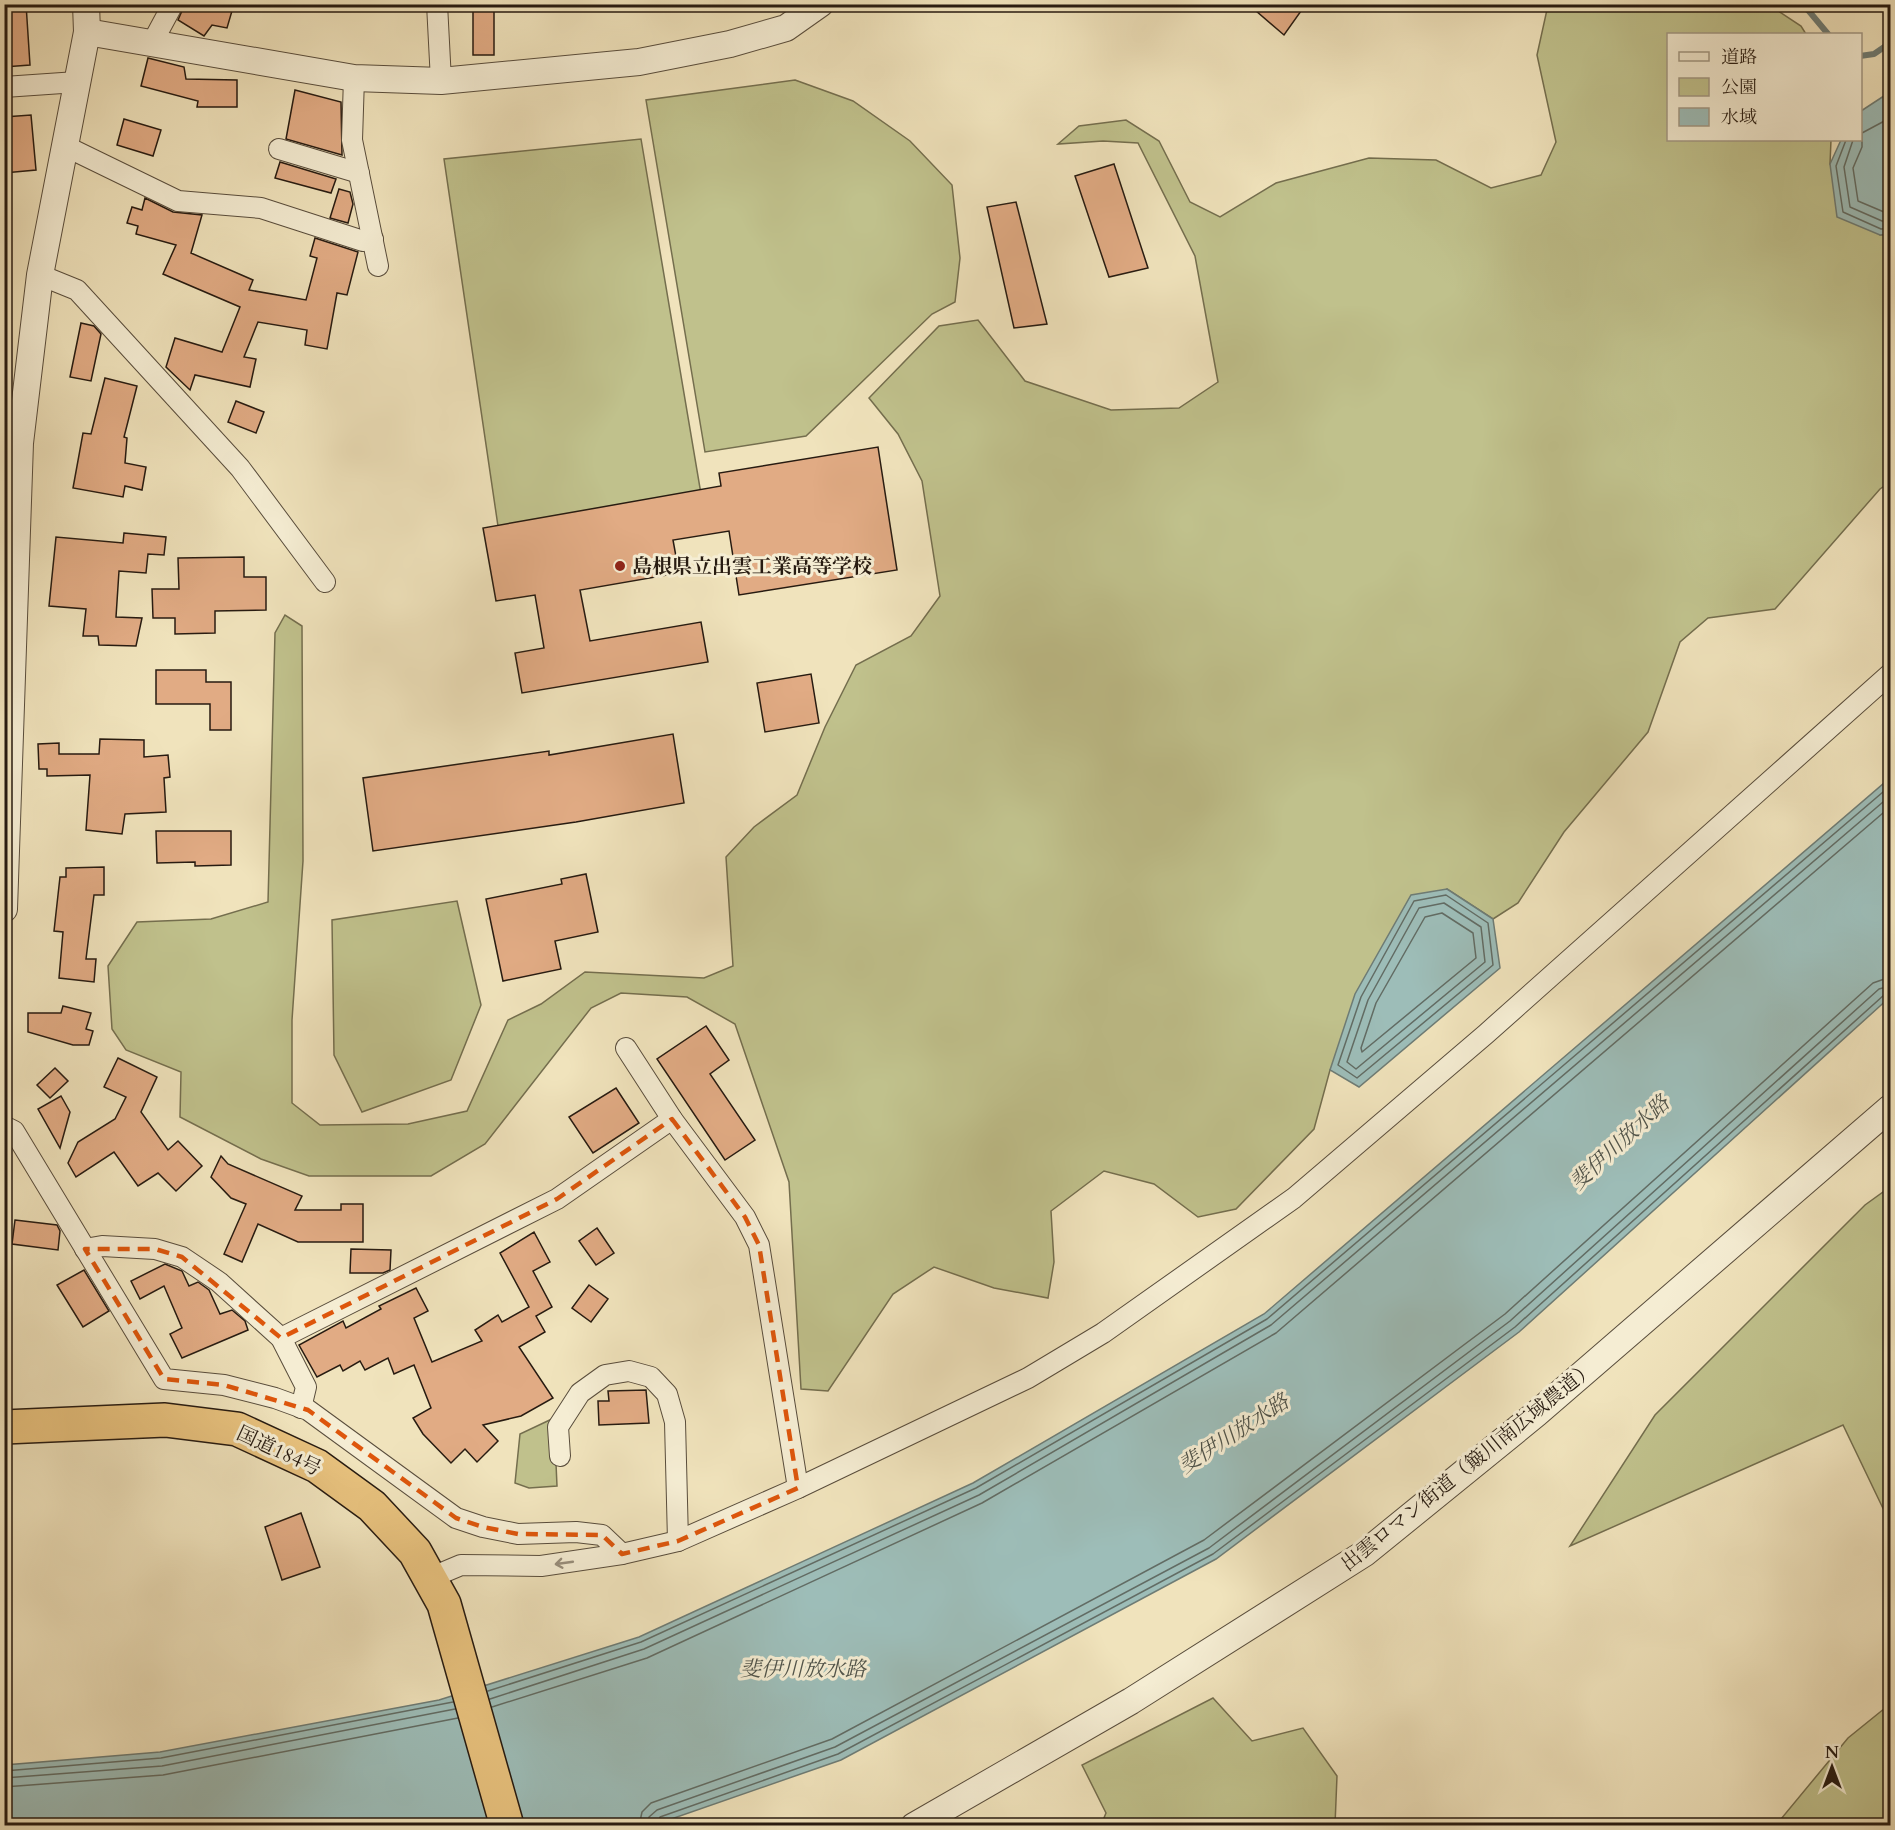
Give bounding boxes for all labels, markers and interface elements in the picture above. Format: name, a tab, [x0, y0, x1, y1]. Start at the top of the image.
legend	[1667, 33, 1862, 141]
text: 道路	[1721, 45, 1757, 70]
text: 公園	[1721, 75, 1757, 100]
text: 水域	[1721, 105, 1757, 130]
place label: 島根県立出雲工業高等学校	[632, 553, 872, 580]
marker: 島根県立出雲工業高等学校	[613, 559, 627, 573]
water label: 斐伊川放水路	[1564, 1088, 1677, 1197]
street label: 出雲ロマン街道（簸川南広域農道）	[1335, 1355, 1601, 1577]
water label: 斐伊川放水路	[1173, 1386, 1296, 1480]
street label: 国道184号	[232, 1420, 326, 1482]
one-way arrow	[555, 1557, 575, 1568]
water label: 斐伊川放水路	[740, 1655, 868, 1684]
north arrow	[1802, 1737, 1862, 1797]
text: N	[1825, 1742, 1839, 1764]

